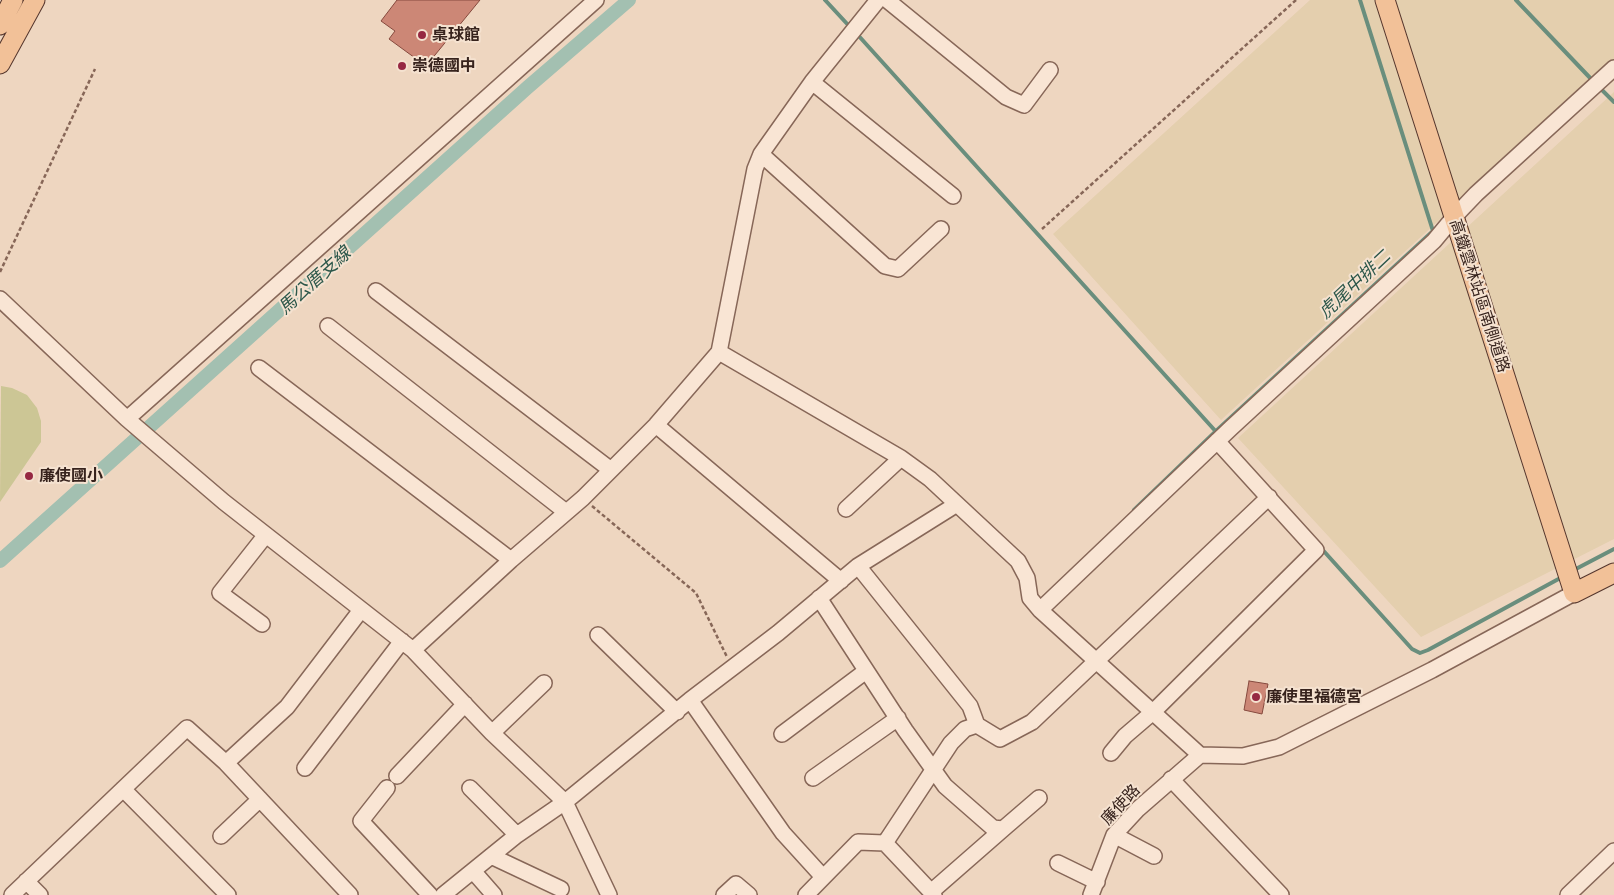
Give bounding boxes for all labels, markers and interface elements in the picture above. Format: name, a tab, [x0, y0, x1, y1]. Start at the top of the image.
place label: 桌球館	[432, 25, 480, 45]
marker: 桌球館	[416, 29, 428, 41]
place label: 崇德國中	[412, 56, 476, 76]
marker: 崇德國中	[396, 60, 408, 72]
street label: 高鐵雲林站區南側道路	[1445, 217, 1513, 375]
water label: 馬公厝支線	[274, 243, 356, 319]
water label: 虎尾中排二	[1315, 246, 1395, 324]
place label: 廉使國小	[39, 466, 103, 486]
marker: 廉使國小	[23, 470, 35, 482]
place label: 廉使里福德宮	[1266, 687, 1362, 707]
marker: 廉使里福德宮	[1250, 691, 1262, 703]
street label: 廉使路	[1098, 781, 1144, 829]

